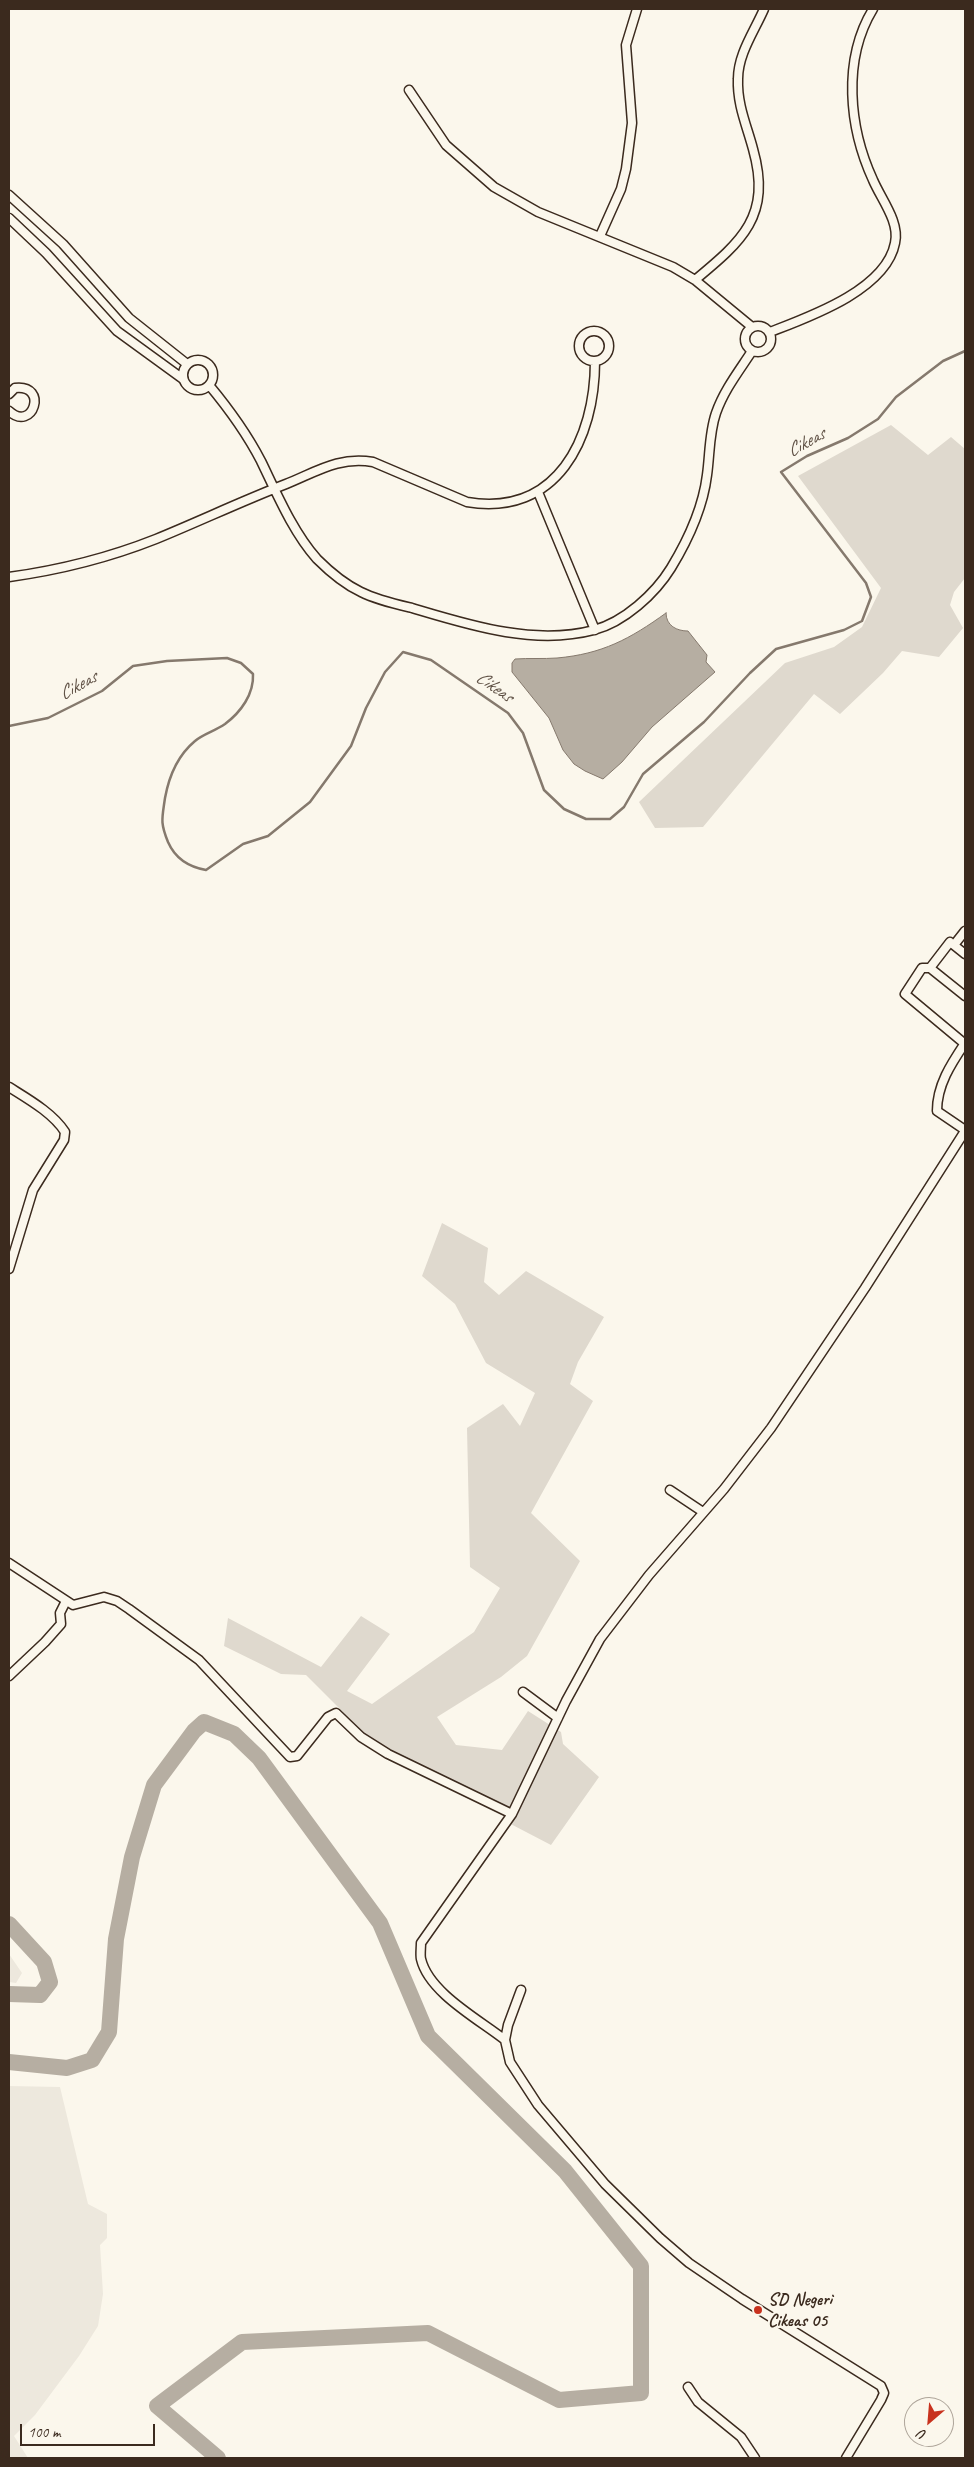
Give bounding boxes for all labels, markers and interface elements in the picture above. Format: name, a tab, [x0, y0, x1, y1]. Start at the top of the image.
water label: Cikeas	[783, 423, 829, 463]
water label: Cikeas	[55, 666, 101, 706]
water label: Cikeas	[471, 666, 517, 708]
place label: SD Negeri Cikeas 05	[768, 2289, 832, 2332]
marker: SD Negeri Cikeas 05	[752, 2304, 764, 2316]
north arrow	[904, 2397, 954, 2447]
scale bar	[22, 2414, 158, 2446]
text: 100 m	[28, 2423, 60, 2442]
text: U	[916, 2426, 929, 2444]

